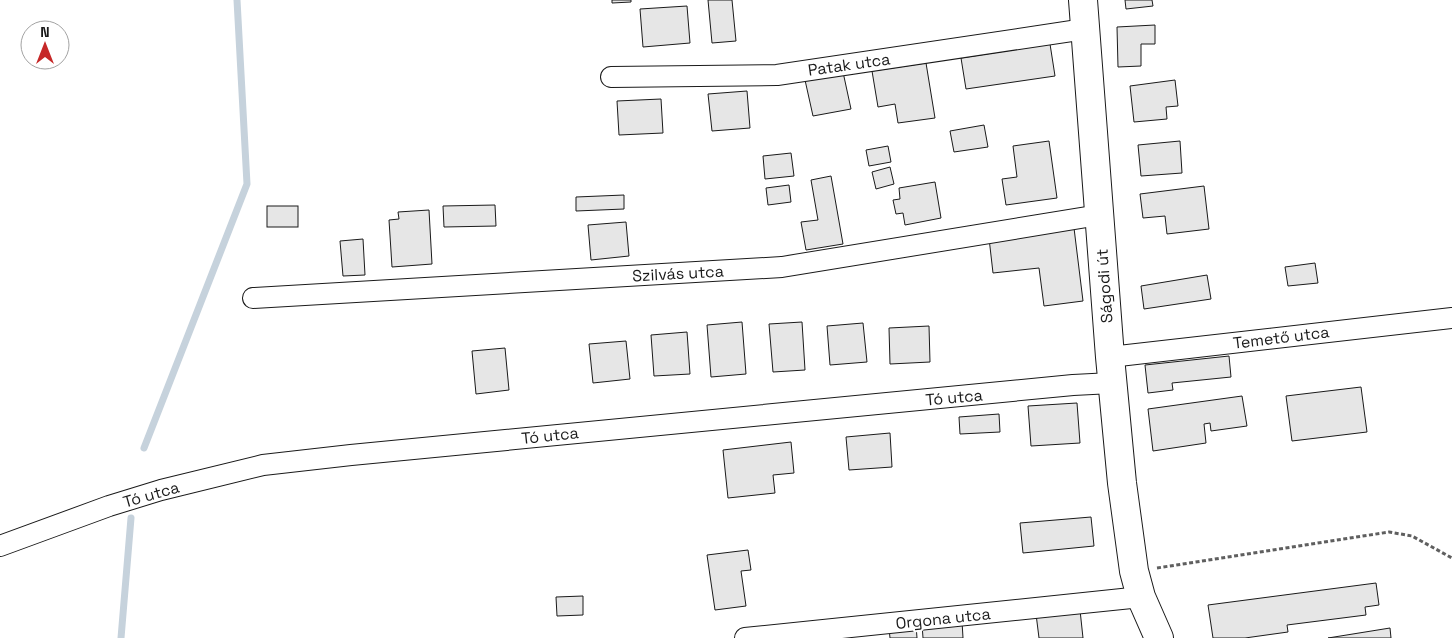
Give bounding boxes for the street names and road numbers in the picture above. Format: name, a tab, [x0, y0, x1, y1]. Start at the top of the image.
street label: Patak utca	[807, 48, 892, 81]
street label: Ságodi út	[1091, 248, 1118, 324]
street label: Szilvás utca	[632, 261, 724, 286]
street label: Temető utca	[1232, 321, 1330, 354]
street label: Tó utca	[925, 385, 984, 410]
street label: Tó utca	[520, 422, 580, 449]
street label: Tó utca	[121, 476, 182, 512]
street label: Orgona utca	[895, 603, 992, 634]

